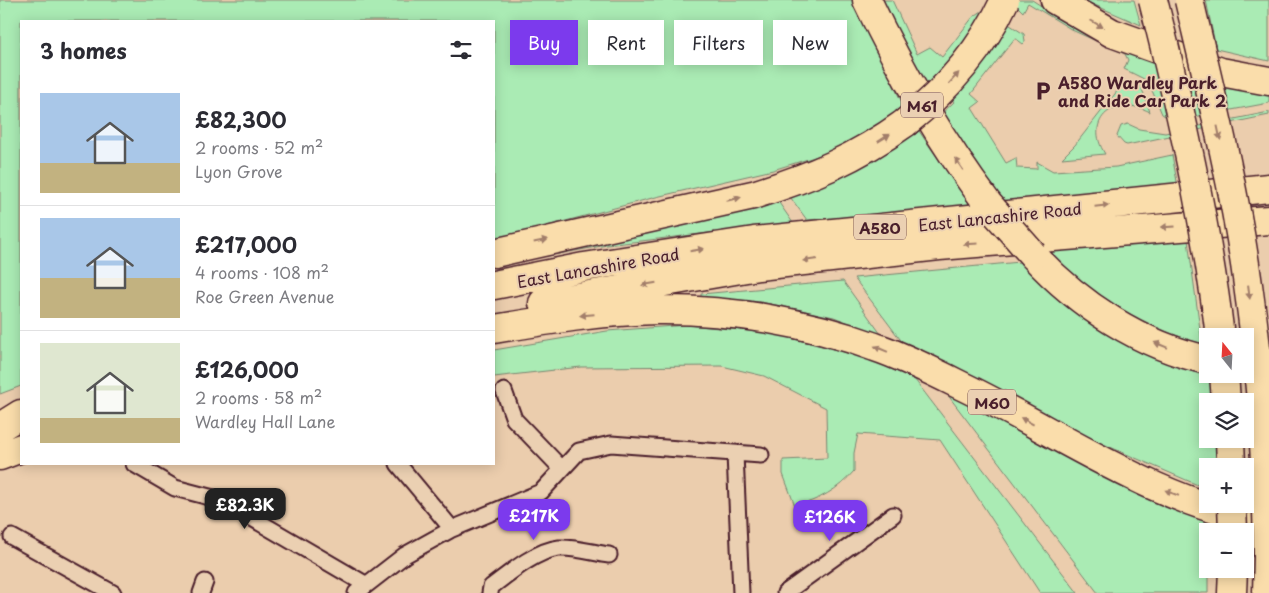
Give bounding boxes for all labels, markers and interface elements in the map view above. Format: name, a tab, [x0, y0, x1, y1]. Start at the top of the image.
chip: Buy	[510, 20, 578, 65]
chip: Rent	[588, 20, 664, 65]
chip: Filters	[674, 20, 763, 65]
chip: New	[773, 20, 847, 65]
one-way arrow	[1090, 20, 1103, 29]
text: 3 homes	[40, 34, 127, 66]
icon: filters	[447, 36, 475, 64]
place label: A580 Wardley Park and Ride Car Park 2	[1057, 70, 1226, 112]
one-way arrow	[948, 73, 960, 85]
parking icon: A580 Wardley Park and Ride Car Park 2	[1032, 80, 1054, 102]
road number: M61	[901, 92, 943, 118]
text: £82,300	[195, 103, 287, 135]
icon: home	[80, 113, 140, 173]
one-way arrow	[1216, 125, 1224, 141]
one-way arrow	[877, 134, 890, 143]
text: 2 rooms · 52 m²	[195, 135, 323, 159]
one-way arrow	[954, 158, 964, 171]
text: Lyon Grove	[195, 159, 283, 183]
one-way arrow	[726, 195, 741, 203]
street label: East Lancashire Road	[917, 195, 1083, 237]
one-way arrow	[1094, 201, 1110, 209]
road number: A580	[854, 214, 906, 240]
one-way arrow	[1160, 223, 1176, 231]
text: £217,000	[195, 228, 297, 260]
one-way arrow	[533, 237, 549, 245]
icon: home	[80, 238, 140, 298]
one-way arrow	[963, 240, 979, 248]
street label: East Lancashire Road	[515, 241, 681, 293]
one-way arrow	[689, 246, 705, 254]
one-way arrow	[801, 256, 817, 264]
text: 4 rooms · 108 m²	[195, 260, 329, 284]
one-way arrow	[640, 280, 656, 288]
text: Roe Green Avenue	[195, 284, 334, 308]
one-way arrow	[1245, 285, 1253, 301]
one-way arrow	[578, 311, 594, 319]
north arrow	[1199, 328, 1254, 382]
map controls	[1199, 328, 1254, 578]
one-way arrow	[1153, 341, 1168, 349]
one-way arrow	[874, 345, 888, 353]
text: £126,000	[195, 353, 299, 385]
icon: home	[80, 363, 140, 423]
text: 2 rooms · 58 m²	[195, 385, 322, 409]
road number: M60	[968, 390, 1016, 414]
button: layers	[1199, 393, 1254, 448]
text: Wardley Hall Lane	[195, 409, 335, 433]
one-way arrow	[1020, 417, 1034, 425]
button: +	[1199, 458, 1254, 513]
pin: £82.3K	[204, 488, 286, 530]
one-way arrow	[1165, 489, 1180, 496]
text: £82.3K	[216, 492, 274, 516]
pin: £217K	[499, 498, 569, 541]
pin: £126K	[795, 500, 865, 542]
text: £217K	[509, 503, 559, 527]
text: £126K	[804, 504, 856, 528]
button: −	[1199, 523, 1254, 578]

